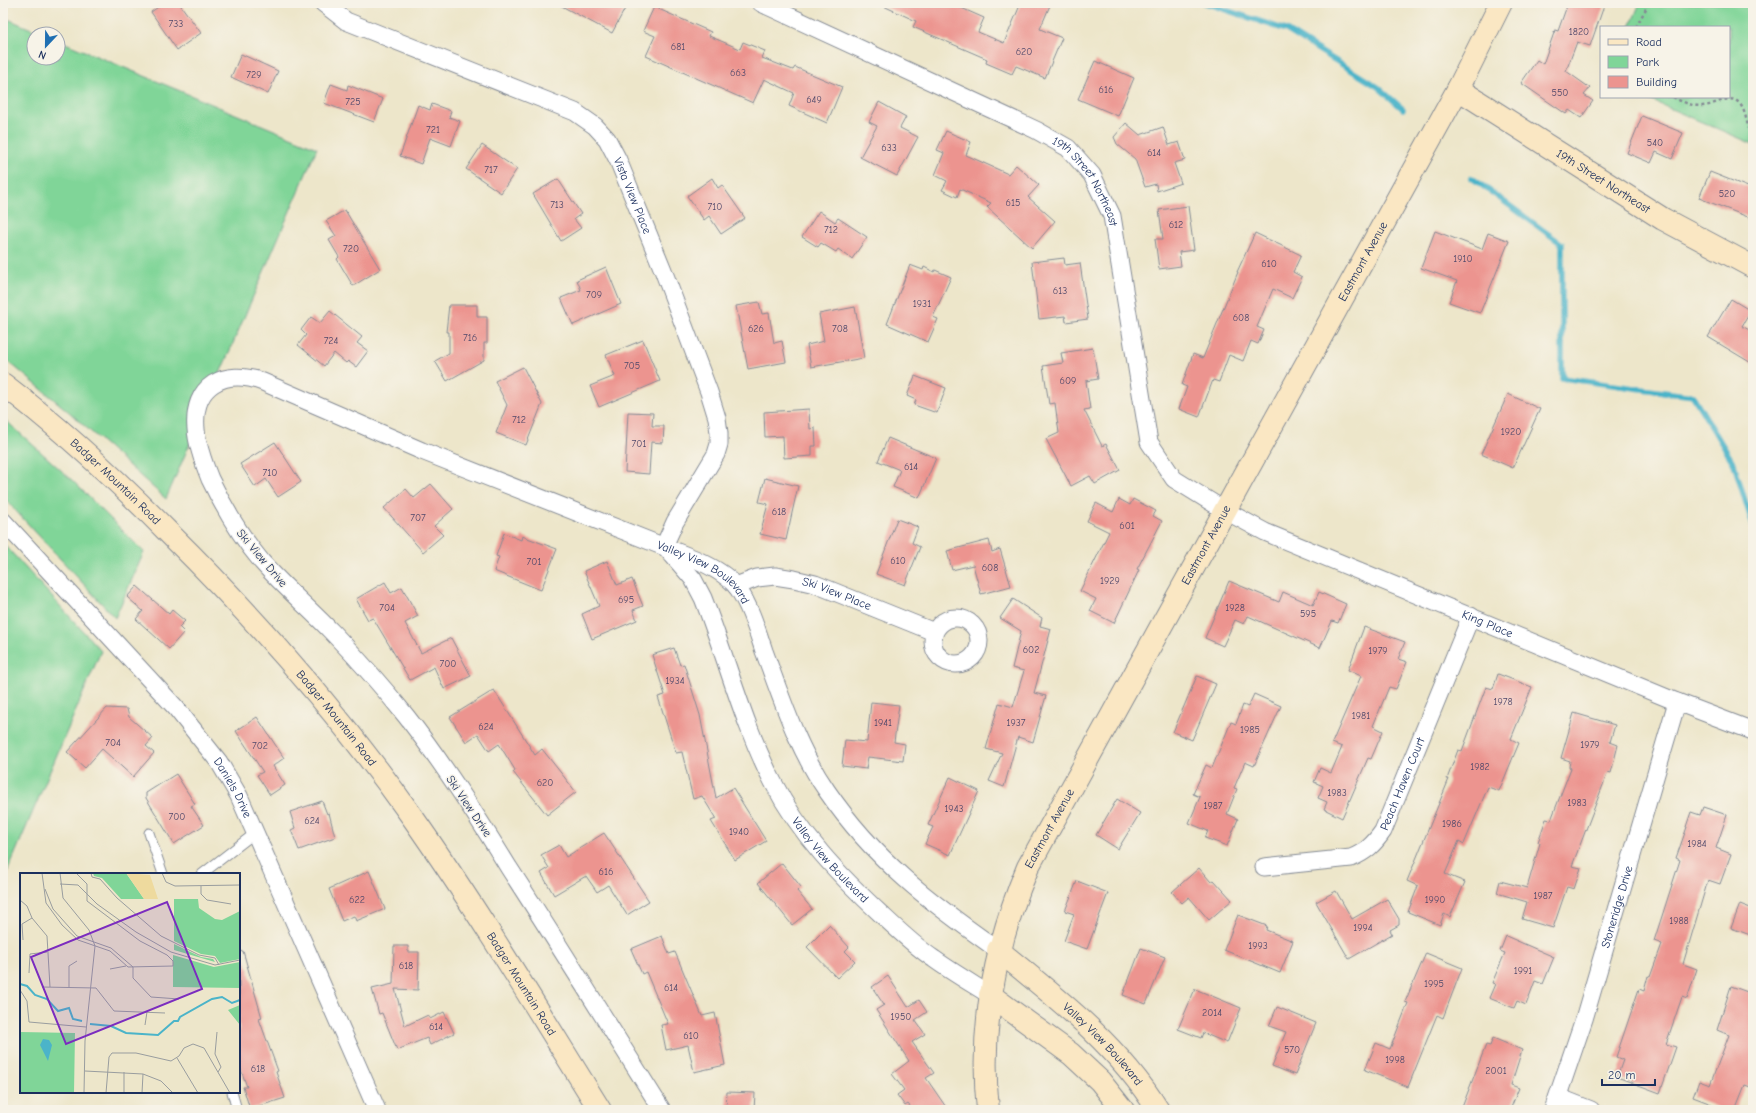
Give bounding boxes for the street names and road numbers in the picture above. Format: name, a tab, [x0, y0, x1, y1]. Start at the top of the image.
street label: 19th Street Northeast	[1050, 134, 1121, 228]
street label: 19th Street Northeast	[1554, 146, 1653, 216]
street label: Vista View Place	[611, 155, 654, 236]
street label: Eastmont Avenue	[1335, 219, 1390, 304]
street label: Badger Mountain Road	[67, 436, 164, 527]
street label: Eastmont Avenue	[1178, 503, 1234, 587]
street label: Ski View Drive	[234, 526, 290, 590]
street label: Valley View Boulevard	[655, 538, 752, 606]
street label: Ski View Place	[801, 574, 873, 613]
street label: King Place	[1460, 607, 1515, 641]
street label: Badger Mountain Road	[294, 667, 379, 769]
street label: Peach Haven Court	[1377, 735, 1428, 832]
street label: Daniels Drive	[211, 754, 255, 820]
street label: Ski View Drive	[443, 773, 495, 839]
street label: Eastmont Avenue	[1022, 786, 1077, 871]
street label: Valley View Boulevard	[789, 815, 872, 906]
street label: Stoneridge Drive	[1598, 864, 1636, 950]
street label: Badger Mountain Road	[484, 930, 559, 1038]
street label: Valley View Boulevard	[1060, 1000, 1146, 1088]

